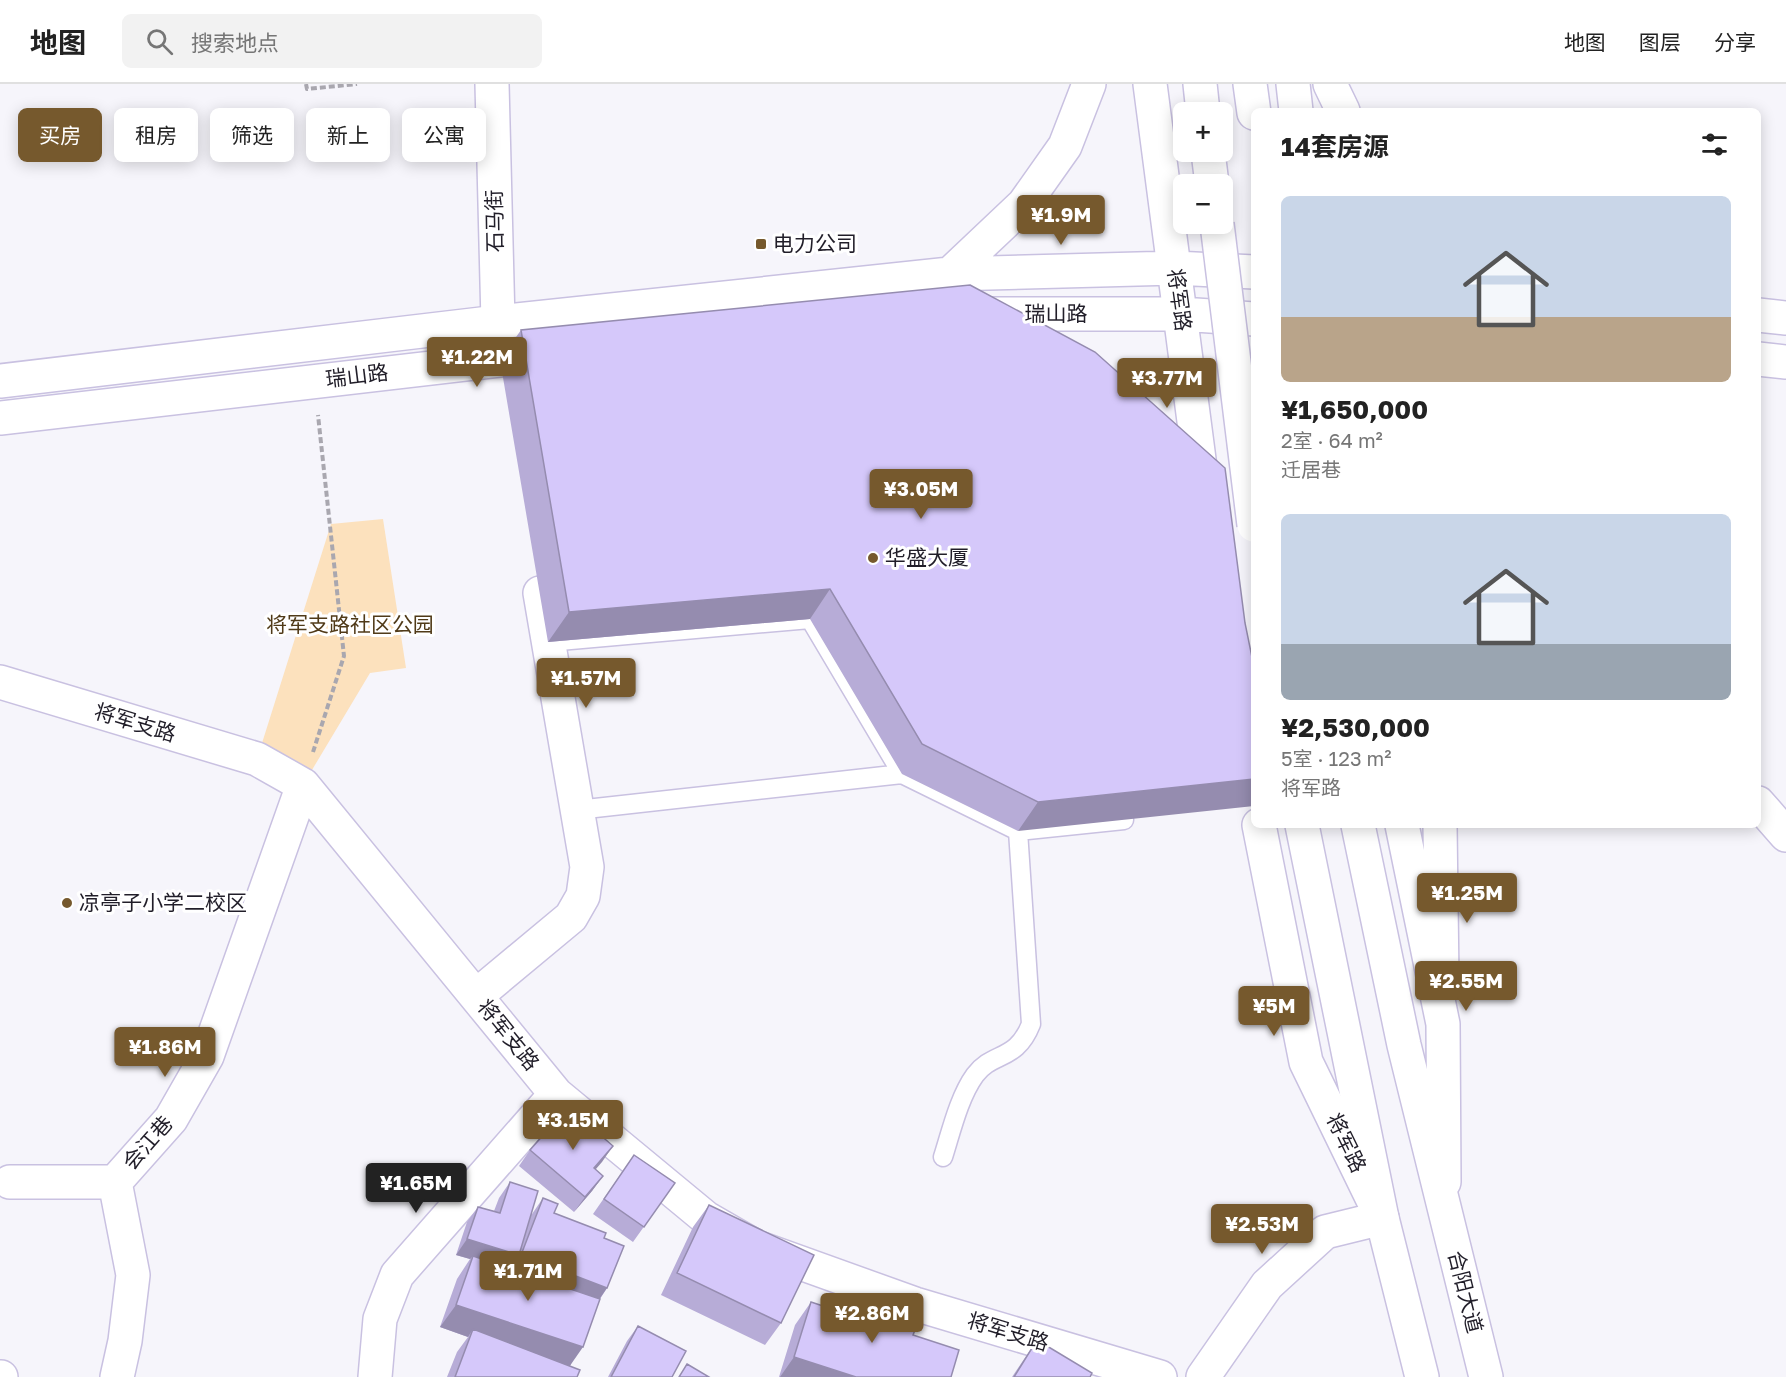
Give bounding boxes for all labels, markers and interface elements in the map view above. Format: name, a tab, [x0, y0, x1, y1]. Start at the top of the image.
search box	[122, 14, 542, 68]
icon: search	[143, 25, 176, 58]
text: 地图	[30, 26, 86, 59]
text: 搜索地点	[191, 29, 279, 56]
text: 地图	[1564, 29, 1606, 55]
text: 图层	[1639, 29, 1681, 55]
text: 分享	[1714, 29, 1756, 55]
map controls	[1173, 102, 1233, 234]
button: +	[1173, 102, 1233, 162]
chip: 买房	[18, 108, 102, 162]
chip: 租房	[114, 108, 198, 162]
chip: 筛选	[210, 108, 294, 162]
chip: 新上	[306, 108, 390, 162]
chip: 公寓	[402, 108, 486, 162]
icon: filters	[1698, 128, 1731, 161]
text: 14套房源	[1281, 131, 1389, 162]
button: −	[1173, 174, 1233, 234]
street label: 石马街	[480, 189, 508, 253]
pin: ¥1.9M	[1019, 195, 1103, 246]
text: ¥1.9M	[1031, 202, 1091, 226]
place label: 电力公司	[773, 230, 857, 256]
icon: home	[1452, 235, 1560, 343]
marker: 电力公司	[754, 237, 768, 251]
street label: 将军路	[1163, 267, 1197, 333]
street label: 瑞山路	[1025, 300, 1088, 326]
pin: ¥1.22M	[428, 337, 526, 388]
text: ¥1.22M	[441, 344, 513, 368]
street label: 瑞山路	[324, 358, 390, 392]
pin: ¥3.77M	[1118, 358, 1216, 409]
text: ¥3.77M	[1131, 365, 1203, 389]
text: ¥1,650,000	[1281, 394, 1428, 425]
text: 2室 · 64 m²	[1281, 428, 1383, 452]
text: 迁居巷	[1281, 457, 1341, 481]
pin: ¥3.05M	[872, 469, 970, 520]
text: ¥3.05M	[884, 476, 958, 500]
place label: 华盛大厦	[885, 544, 969, 570]
marker: 华盛大厦	[866, 551, 880, 565]
icon: home	[1452, 553, 1560, 661]
park label: 将军支路社区公园	[266, 611, 434, 637]
pin: ¥1.57M	[537, 658, 635, 709]
text: ¥1.57M	[551, 665, 621, 689]
street label: 将军支路	[91, 697, 179, 747]
text: ¥2,530,000	[1281, 712, 1430, 743]
text: 5室 · 123 m²	[1281, 746, 1392, 770]
text: 将军路	[1281, 775, 1341, 799]
pin: ¥1.25M	[1418, 873, 1516, 924]
text: ¥1.25M	[1431, 880, 1503, 904]
place label: 凉亭子小学二校区	[79, 889, 247, 915]
marker: 凉亭子小学二校区	[60, 896, 74, 910]
pin: ¥2.55M	[1417, 961, 1515, 1012]
text: ¥2.55M	[1429, 968, 1503, 992]
pin: ¥5M	[1245, 986, 1303, 1037]
text: ¥5M	[1252, 993, 1296, 1017]
street label: 将军支路	[472, 994, 545, 1075]
pin: ¥1.86M	[116, 1027, 214, 1078]
text: ¥1.86M	[128, 1034, 202, 1058]
pin: ¥3.15M	[524, 1100, 622, 1151]
text: ¥3.15M	[537, 1107, 609, 1131]
street label: 将军路	[1321, 1109, 1372, 1177]
street label: 会江巷	[117, 1110, 178, 1175]
pin: ¥1.65M	[367, 1163, 465, 1214]
text: ¥1.65M	[380, 1170, 452, 1194]
pin: ¥2.53M	[1213, 1204, 1311, 1255]
text: ¥2.53M	[1225, 1211, 1299, 1235]
street label: 合阳大道	[1443, 1248, 1489, 1336]
pin: ¥1.71M	[479, 1251, 577, 1302]
text: ¥1.71M	[494, 1258, 562, 1282]
pin: ¥2.86M	[823, 1293, 921, 1344]
text: ¥2.86M	[834, 1300, 910, 1324]
street label: 将军支路	[964, 1306, 1052, 1356]

